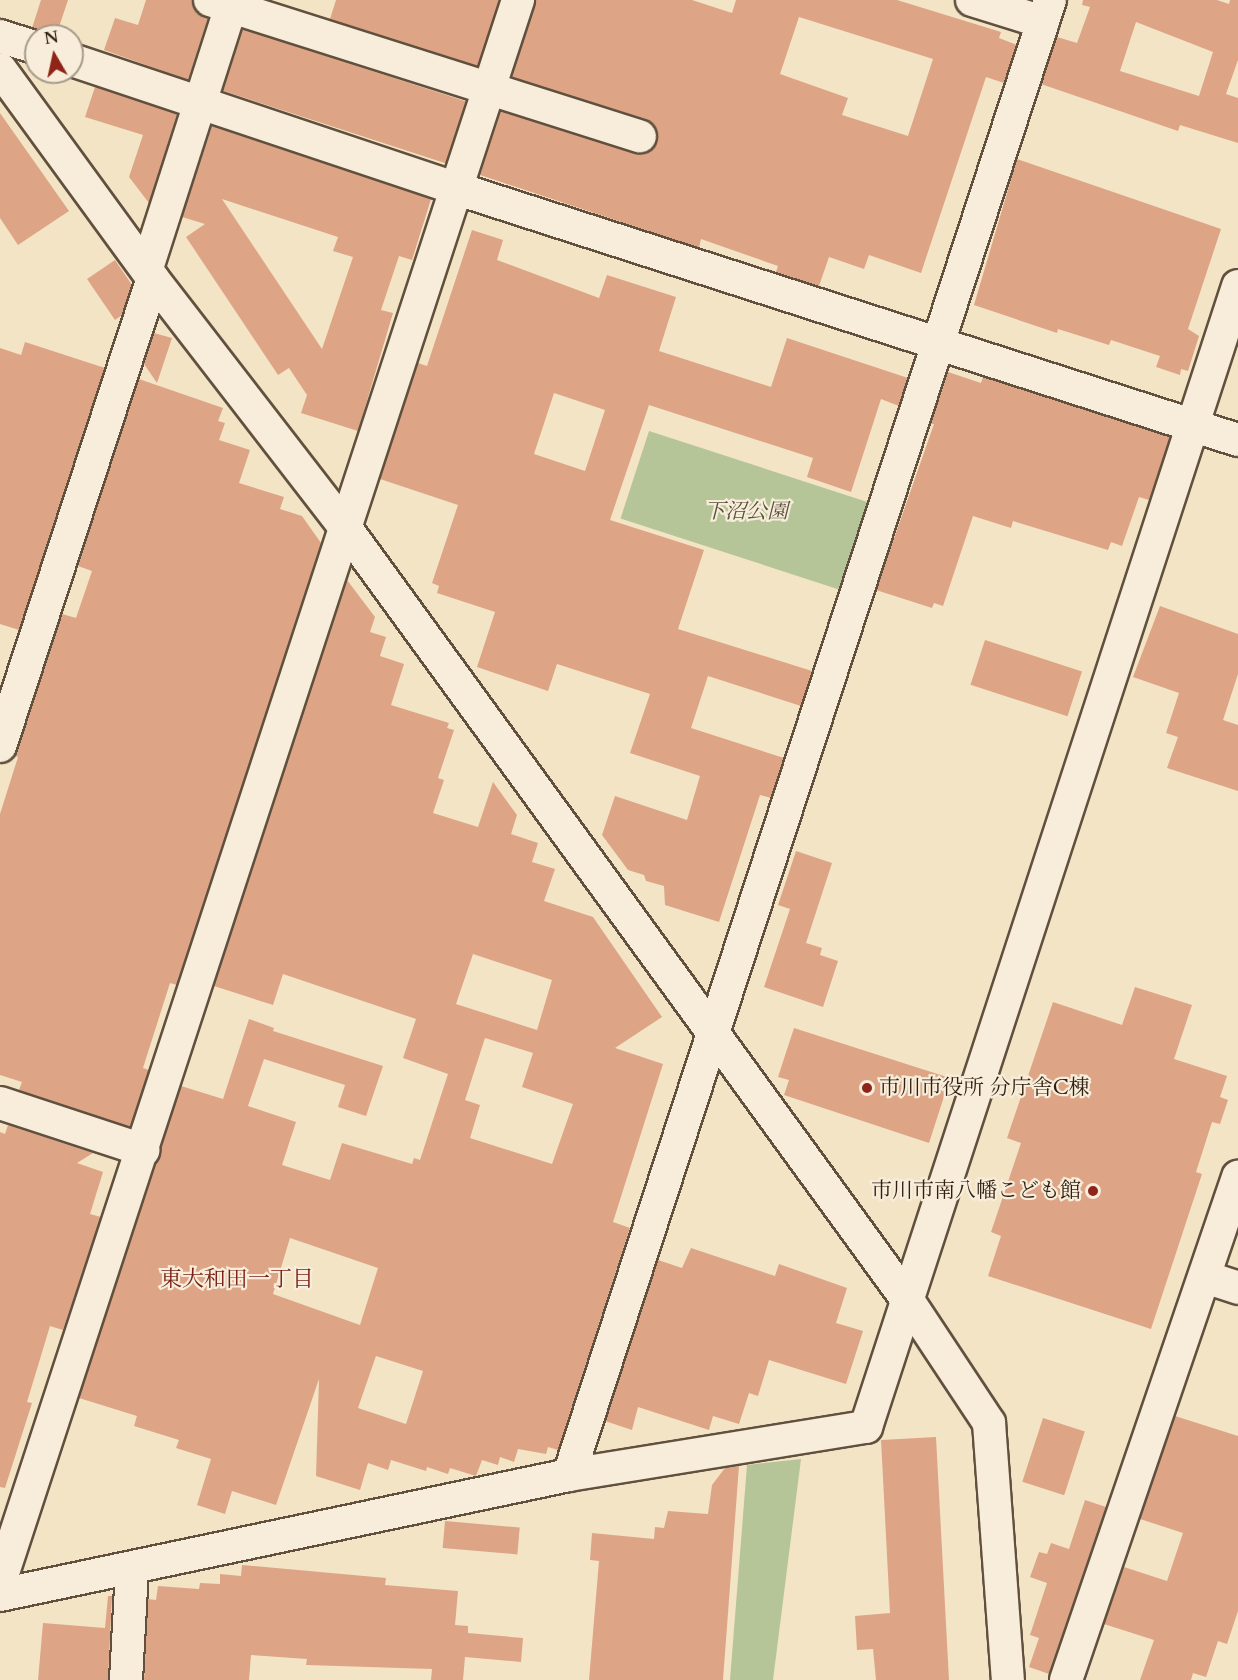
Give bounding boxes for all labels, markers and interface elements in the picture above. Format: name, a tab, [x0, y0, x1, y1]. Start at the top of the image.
north arrow	[24, 24, 84, 84]
text: N	[43, 26, 60, 50]
park label: 下沼公園	[704, 499, 788, 525]
place label: 市川市役所 分庁舎C棟	[879, 1075, 1090, 1101]
marker: 市川市役所 分庁舎C棟	[860, 1081, 874, 1095]
place label: 市川市南八幡こども館	[871, 1178, 1081, 1204]
marker: 市川市南八幡こども館	[1086, 1184, 1100, 1198]
district label: 東大和田一丁目	[160, 1267, 314, 1293]

